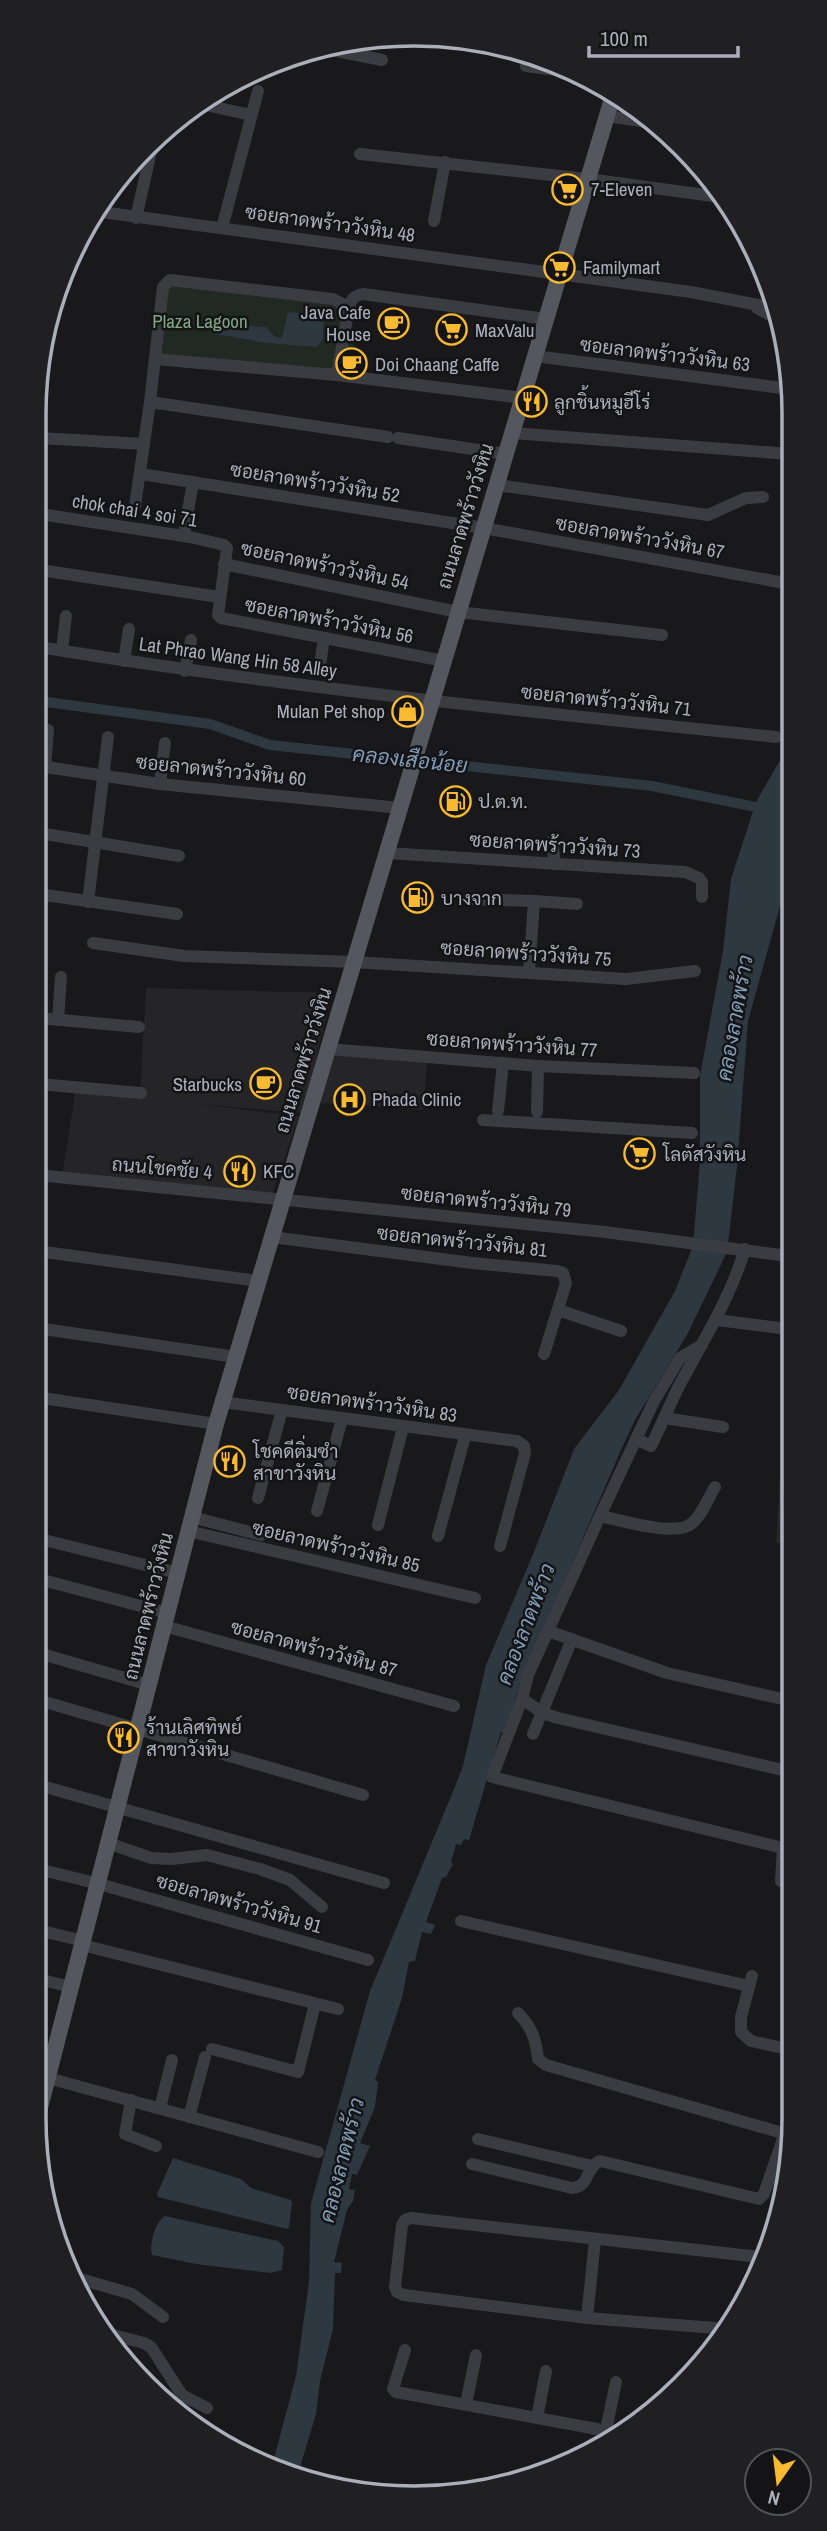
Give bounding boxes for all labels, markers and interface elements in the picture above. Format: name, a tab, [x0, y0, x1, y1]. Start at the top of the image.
scale bar	[589, 14, 738, 58]
text: 100 m	[600, 24, 648, 53]
supermarket icon: 7-Eleven	[551, 172, 585, 206]
place label: 7-Eleven	[591, 176, 652, 202]
street label: ซอยลาดพร้าววังหิน 48	[243, 198, 417, 248]
supermarket icon: Familymart	[543, 250, 577, 284]
place label: Familymart	[583, 254, 661, 280]
place label: Java Cafe House	[301, 299, 371, 347]
cafe icon: Java Cafe House	[377, 306, 411, 340]
park label: Plaza Lagoon	[152, 308, 248, 334]
supermarket icon: MaxValu	[435, 313, 469, 347]
place label: MaxValu	[475, 317, 534, 343]
street label: ซอยลาดพร้าววังหิน 63	[578, 331, 752, 377]
cafe icon: Doi Chaang Caffe	[335, 347, 369, 381]
place label: Doi Chaang Caffe	[375, 351, 499, 377]
restaurant icon: ลูกชิ้นหมูฮีโร่	[514, 385, 548, 419]
place label: ลูกชิ้นหมูฮีโร่	[554, 385, 650, 416]
street label: ถนนลาดพร้าววังหิน	[430, 440, 500, 592]
street label: ซอยลาดพร้าววังหิน 52	[228, 456, 402, 508]
street label: chok chai 4 soi 71	[71, 487, 200, 533]
street label: ซอยลาดพร้าววังหิน 67	[553, 509, 727, 565]
street label: ซอยลาดพร้าววังหิน 54	[239, 534, 412, 596]
street label: ซอยลาดพร้าววังหิน 56	[242, 591, 416, 649]
street label: Lat Phrao Wang Hin 58 Alley	[137, 630, 339, 684]
street label: ซอยลาดพร้าววังหิน 71	[519, 678, 693, 722]
shop icon: Mulan Pet shop	[391, 694, 425, 728]
place label: Mulan Pet shop	[277, 698, 385, 724]
water label: คลองเสือน้อย	[351, 739, 469, 780]
street label: ซอยลาดพร้าววังหิน 60	[134, 748, 308, 792]
fuel station icon: ป.ต.ท.	[438, 784, 472, 818]
place label: ป.ต.ท.	[478, 788, 527, 814]
street label: ซอยลาดพร้าววังหิน 73	[469, 826, 641, 864]
fuel station icon: บางจาก	[401, 881, 435, 915]
place label: บางจาก	[441, 885, 502, 911]
street label: ซอยลาดพร้าววังหิน 75	[440, 934, 613, 972]
water label: คลองลาดพร้าว	[709, 952, 760, 1083]
street label: ถนนลาดพร้าววังหิน	[268, 984, 338, 1136]
street label: ซอยลาดพร้าววังหิน 77	[426, 1025, 599, 1063]
cafe icon: Starbucks	[248, 1067, 282, 1101]
place label: Starbucks	[173, 1071, 242, 1097]
hospital icon: Phada Clinic	[332, 1082, 366, 1116]
place label: Phada Clinic	[372, 1086, 461, 1112]
supermarket icon: โลตัสวังหิน	[623, 1137, 657, 1171]
place label: โลตัสวังหิน	[662, 1141, 746, 1167]
street label: ถนนโชคชัย 4	[111, 1151, 214, 1185]
restaurant icon: KFC	[223, 1154, 257, 1188]
place label: KFC	[263, 1158, 294, 1184]
street label: ซอยลาดพร้าววังหิน 79	[399, 1179, 573, 1223]
street label: ซอยลาดพร้าววังหิน 81	[375, 1219, 549, 1263]
street label: ซอยลาดพร้าววังหิน 83	[285, 1378, 459, 1428]
place label: โชคดีติ่มซำ สาขาวังหิน	[252, 1435, 339, 1486]
restaurant icon: โชคดีติ่มซำ สาขาวังหิน	[213, 1445, 247, 1479]
street label: ซอยลาดพร้าววังหิน 85	[250, 1514, 423, 1578]
street label: ถนนลาดพร้าววังหิน	[117, 1530, 179, 1682]
water label: คลองลาดพร้าว	[489, 1559, 562, 1689]
street label: ซอยลาดพร้าววังหิน 87	[228, 1613, 400, 1683]
place label: ร้านเลิศทิพย์ สาขาวังหิน	[146, 1714, 242, 1762]
restaurant icon: ร้านเลิศทิพย์ สาขาวังหิน	[106, 1721, 140, 1755]
street label: ซอยลาดพร้าววังหิน 91	[153, 1867, 325, 1939]
water label: คลองลาดพร้าว	[312, 2094, 371, 2225]
north arrow	[743, 2447, 813, 2517]
text: N	[765, 2485, 782, 2512]

